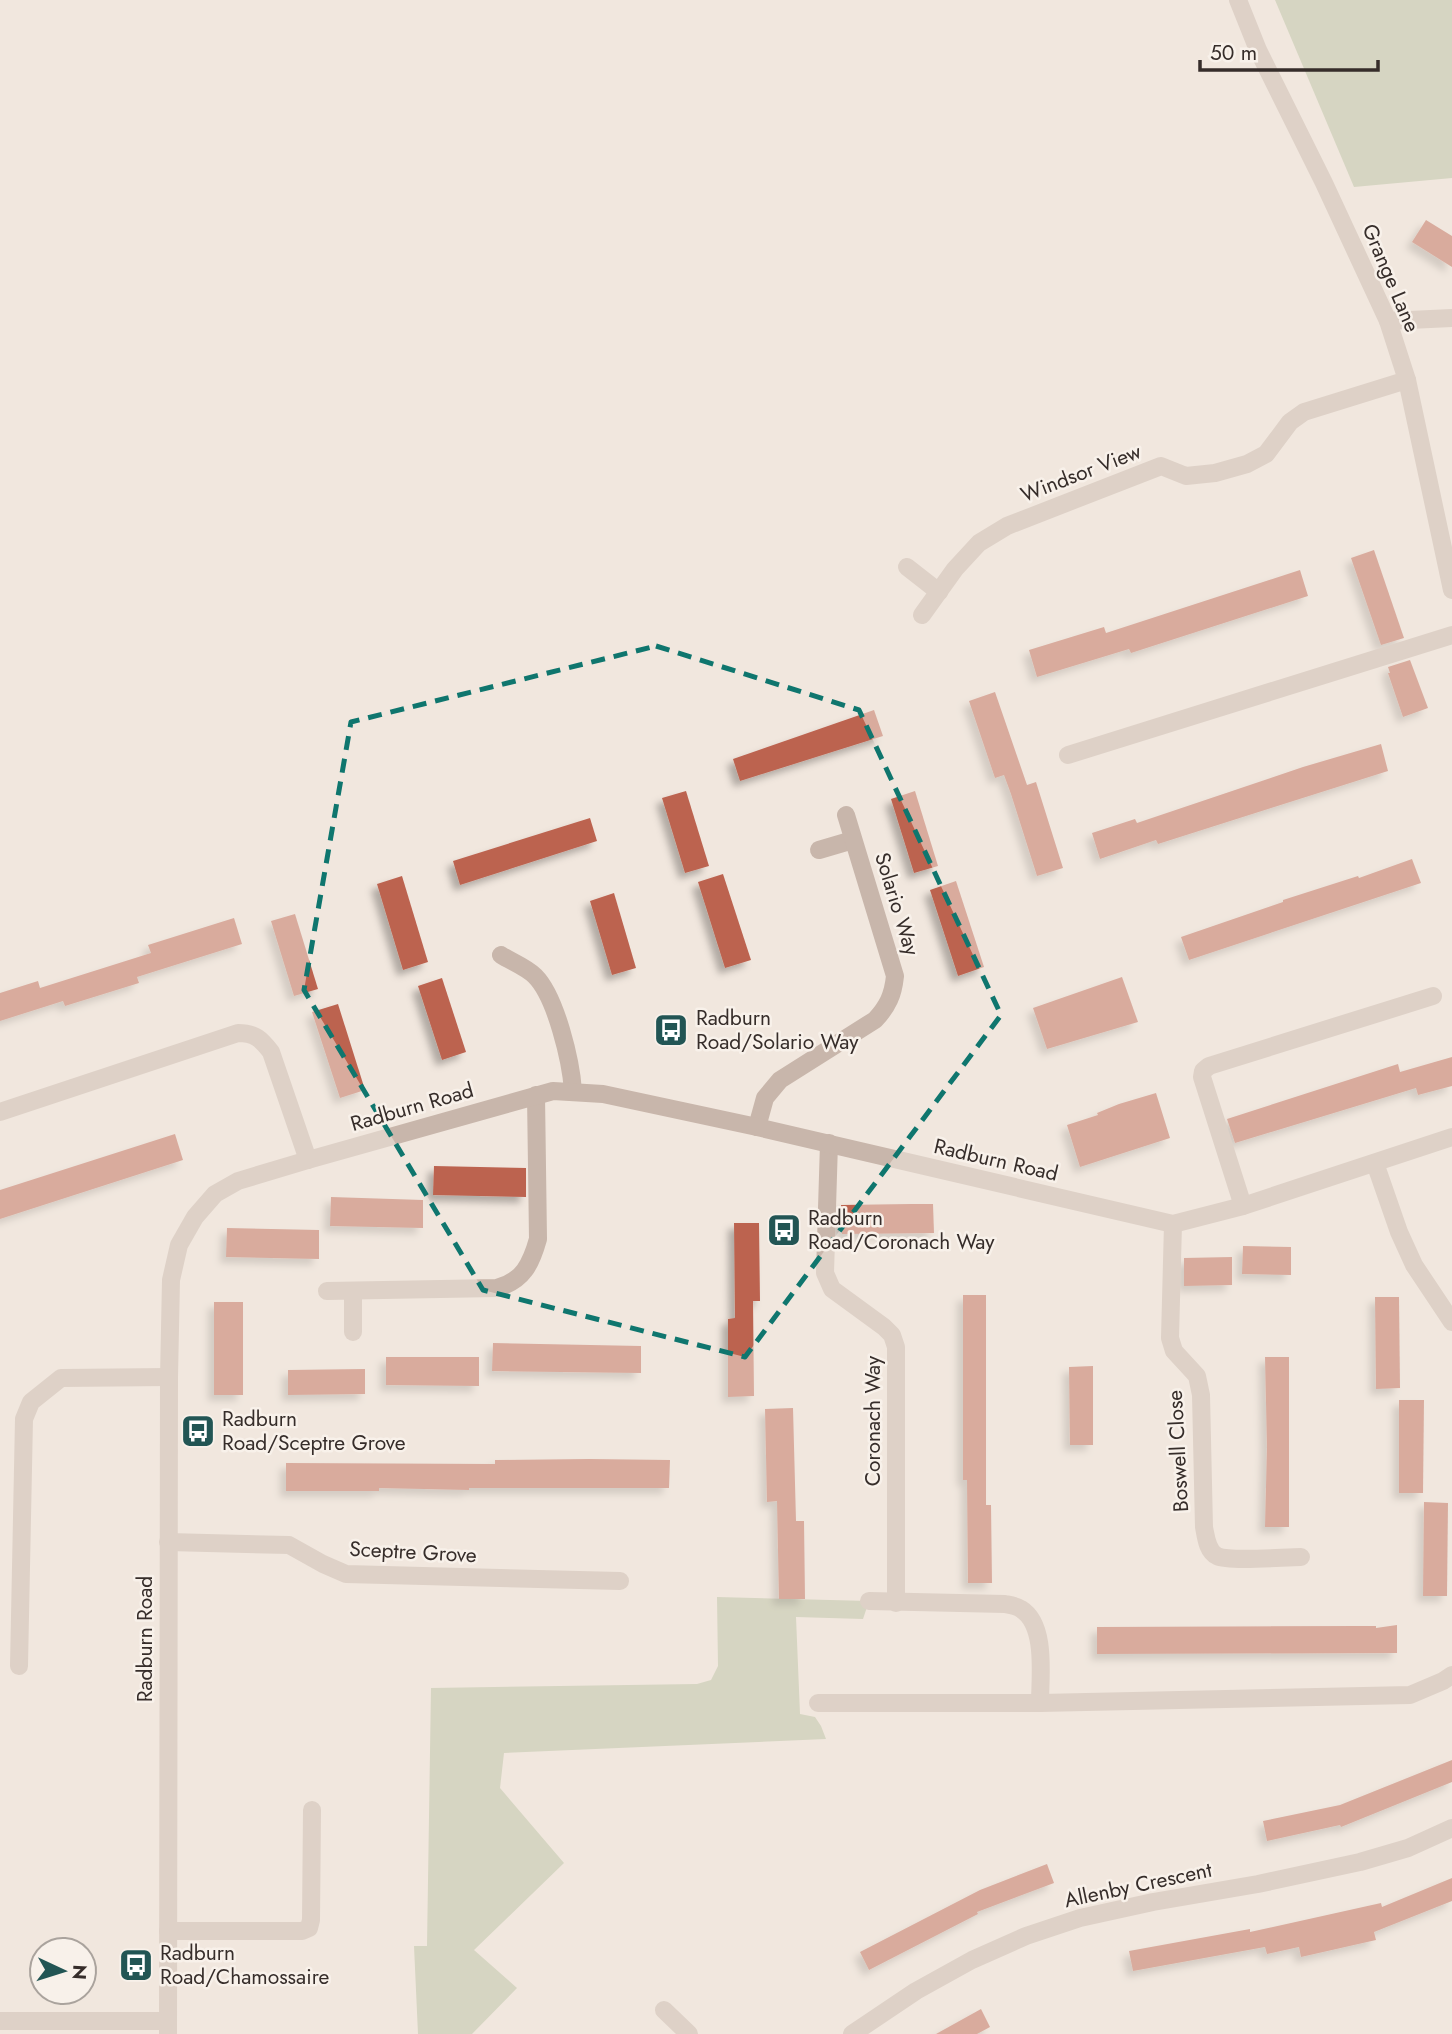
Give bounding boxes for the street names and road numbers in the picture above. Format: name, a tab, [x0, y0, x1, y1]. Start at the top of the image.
street label: Grange Lane	[1355, 219, 1427, 337]
street label: Windsor View	[1016, 436, 1146, 510]
street label: Solario Way	[867, 849, 927, 960]
street label: Radburn Road	[347, 1075, 477, 1139]
street label: Radburn Road	[931, 1131, 1061, 1189]
street label: Coronach Way	[858, 1355, 888, 1486]
street label: Boswell Close	[1160, 1389, 1196, 1513]
street label: Sceptre Grove	[349, 1534, 478, 1570]
street label: Radburn Road	[130, 1576, 160, 1702]
street label: Allenby Crescent	[1062, 1855, 1214, 1915]

